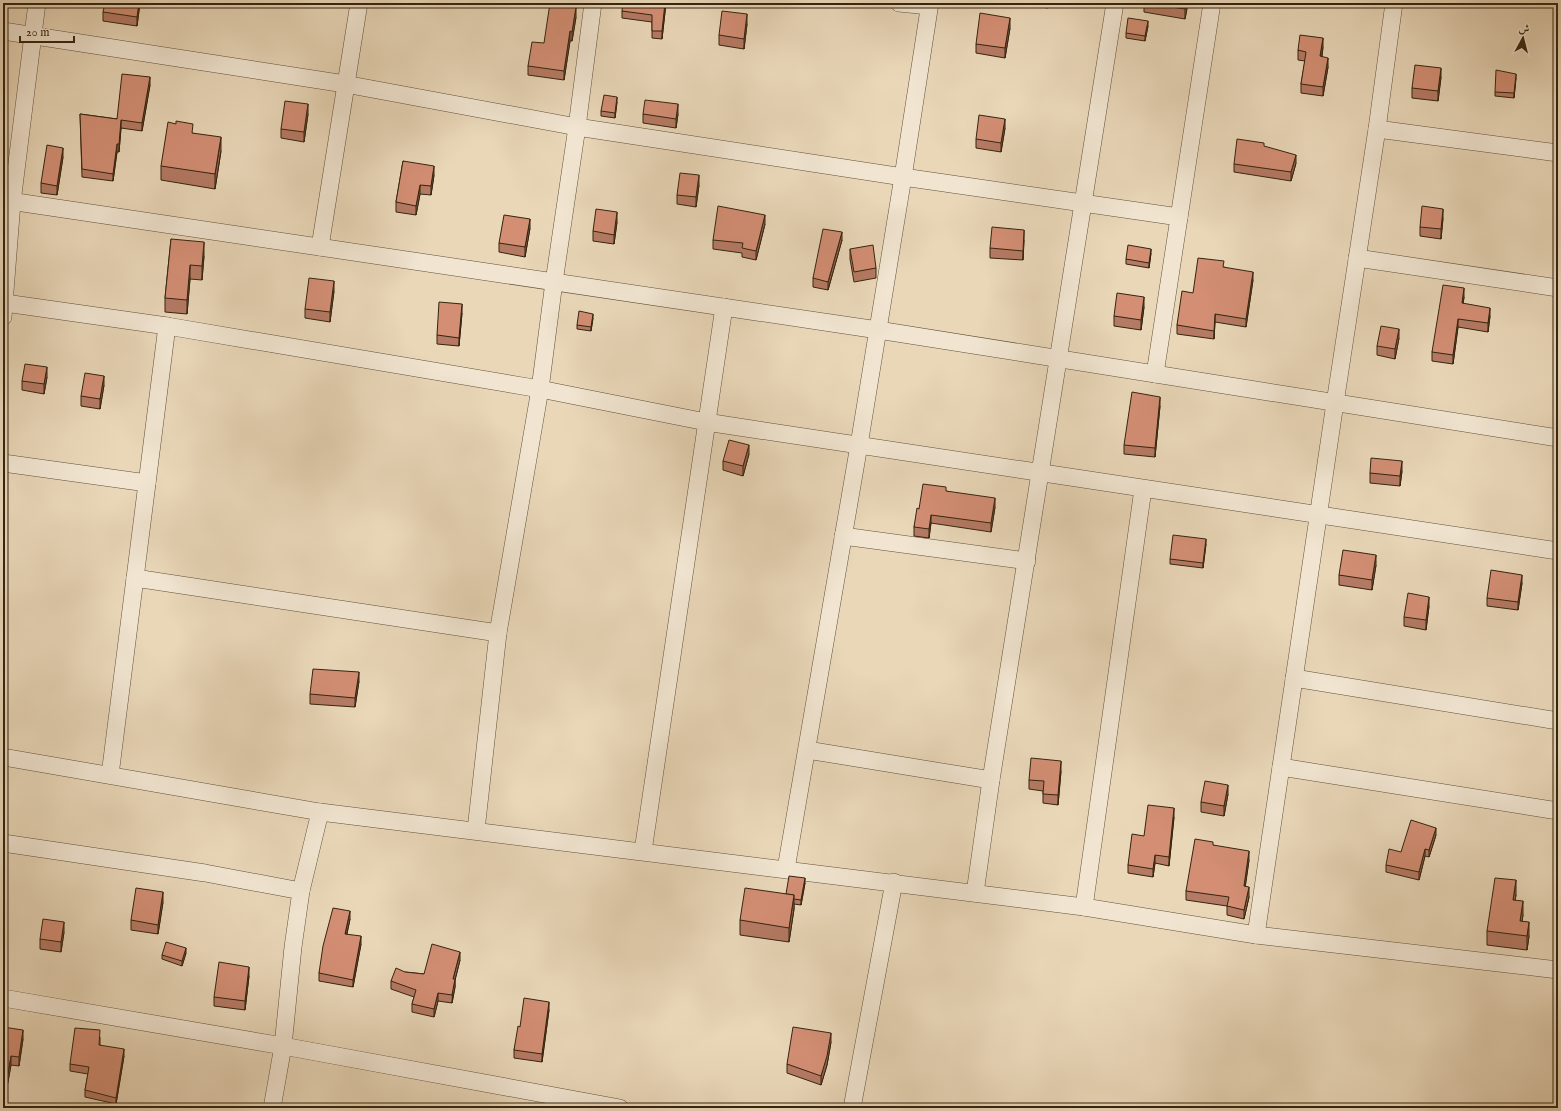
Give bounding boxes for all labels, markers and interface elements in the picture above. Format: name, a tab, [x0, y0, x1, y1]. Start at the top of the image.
scale bar	[20, 18, 74, 44]
north arrow	[1503, 18, 1543, 58]
text: ش	[1518, 21, 1530, 37]
text: 20 m	[26, 25, 49, 40]

